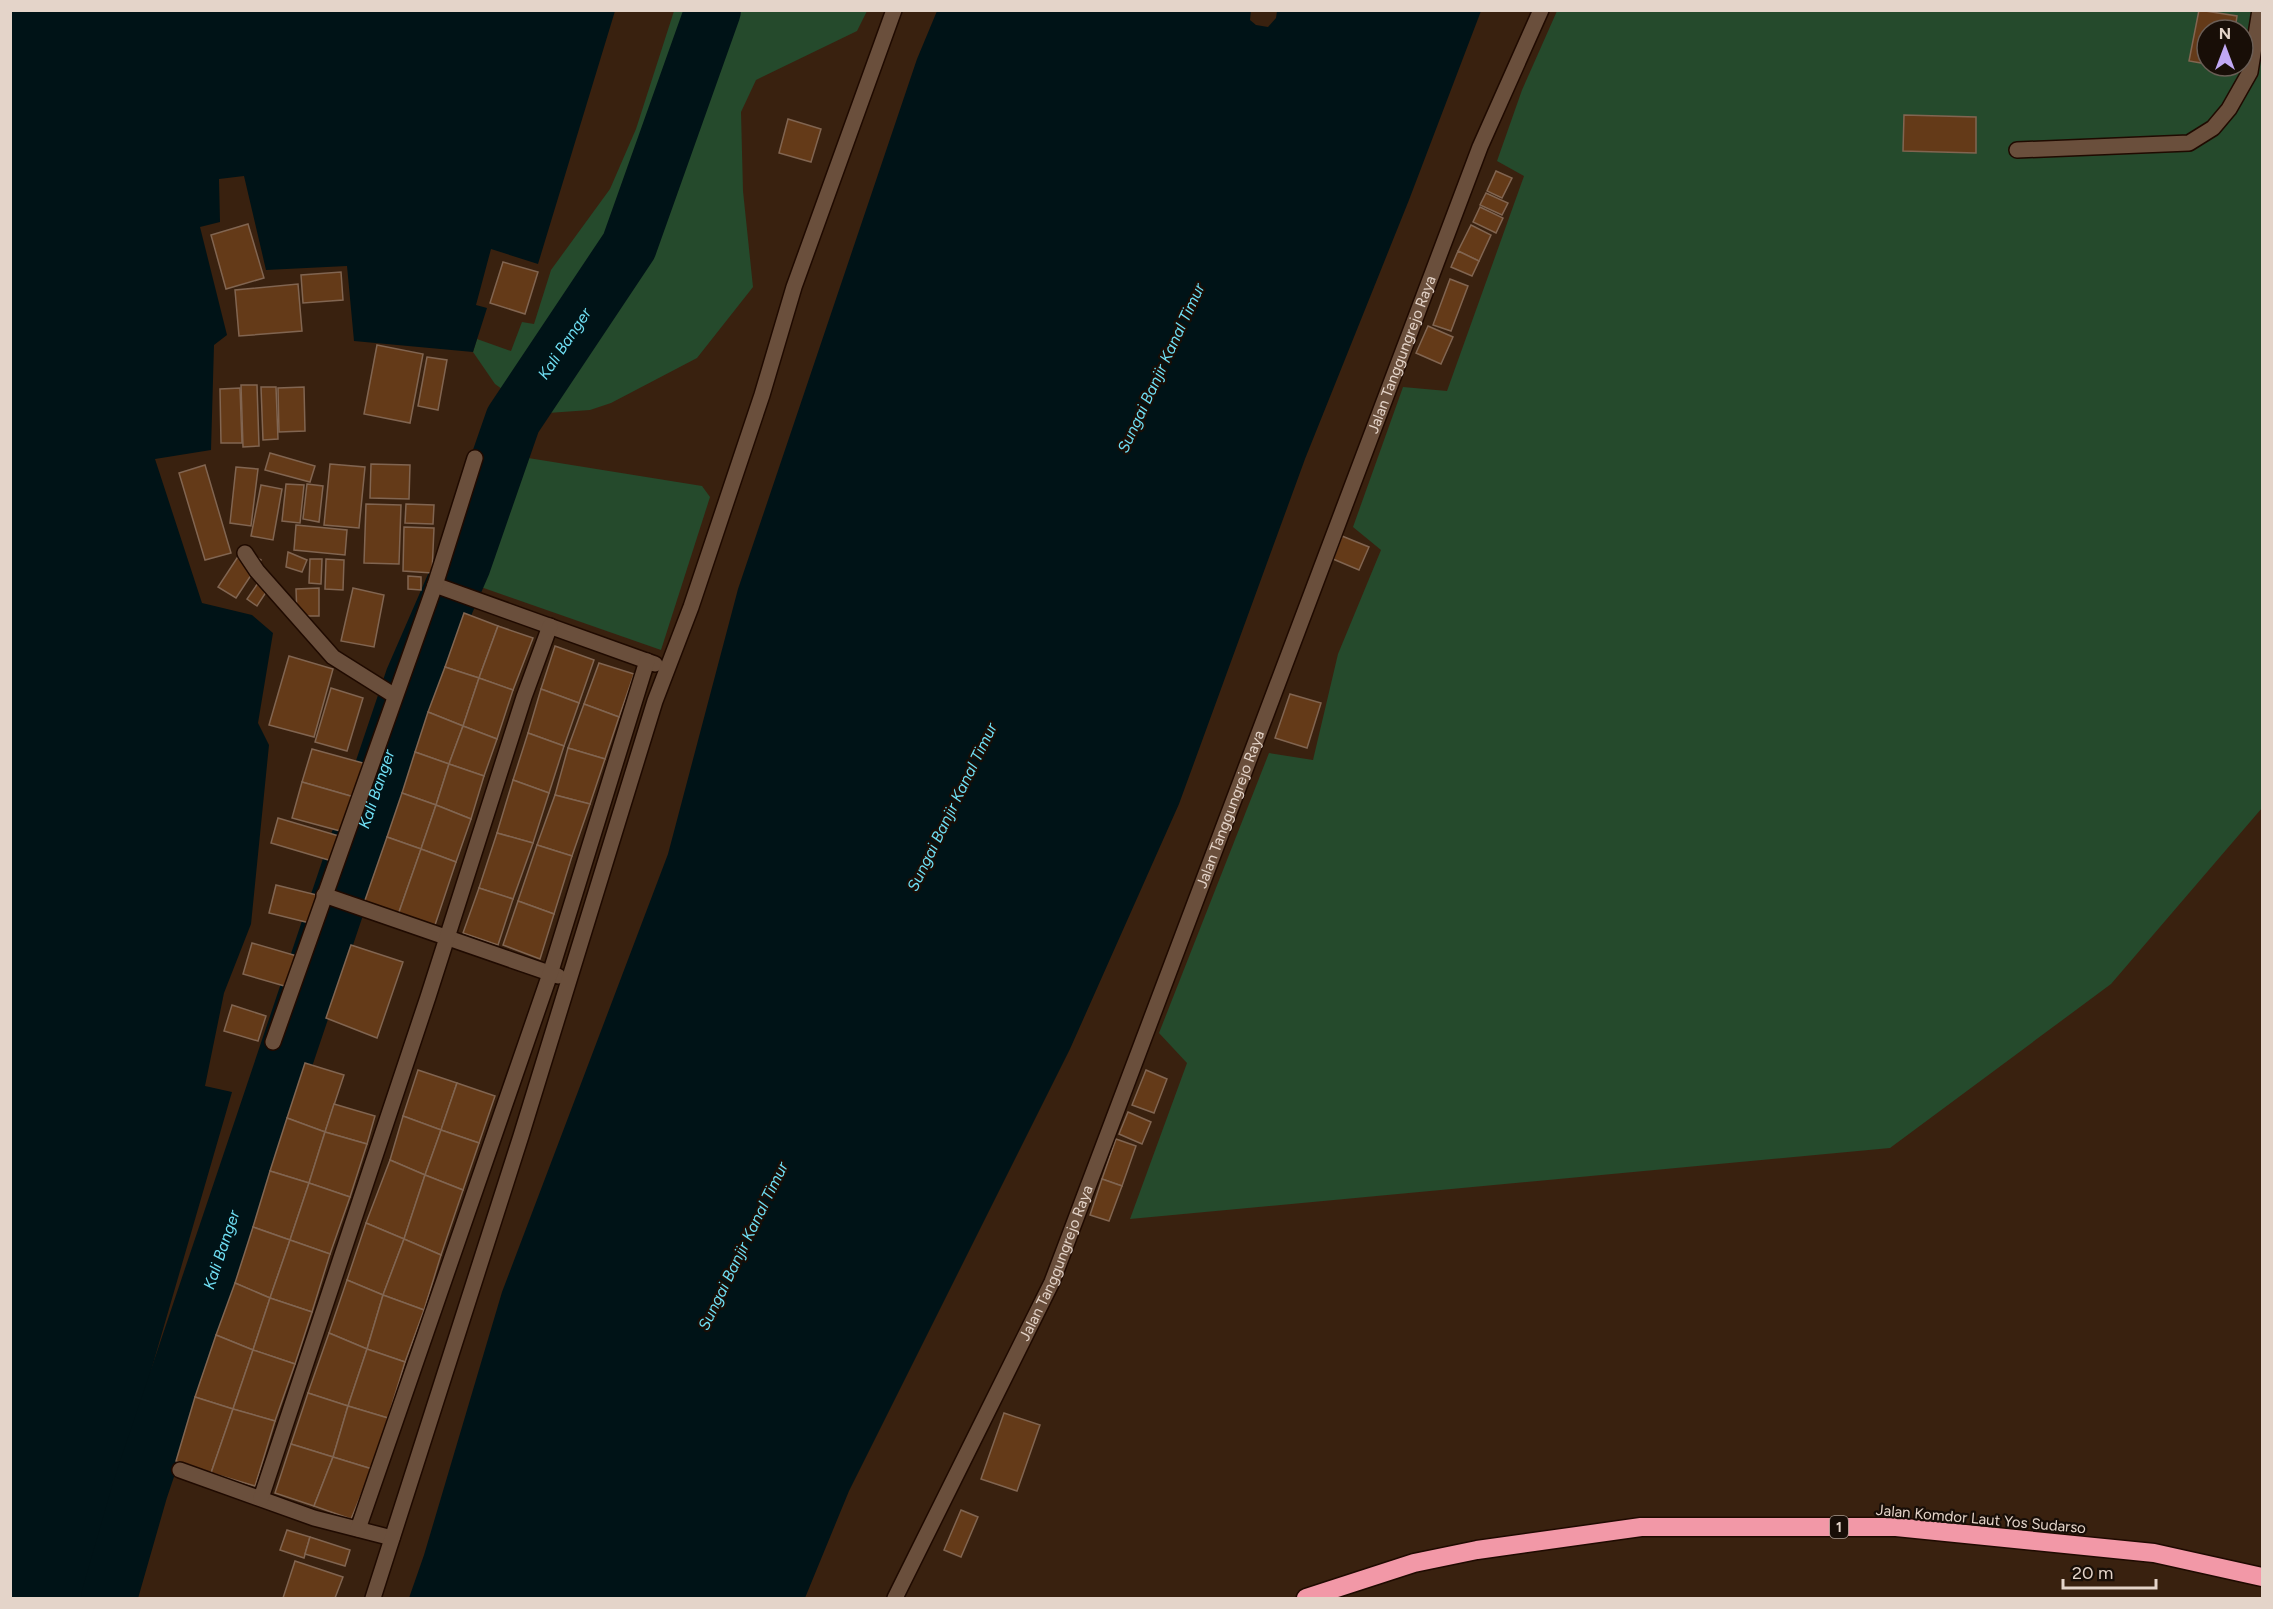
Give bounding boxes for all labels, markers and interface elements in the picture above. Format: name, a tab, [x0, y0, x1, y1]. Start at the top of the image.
north arrow	[2195, 18, 2255, 78]
text: N	[2219, 24, 2231, 43]
street label: Jalan Tanggungrejo Raya	[1364, 273, 1440, 436]
water label: Sungai Banjir Kanal Timur	[1113, 280, 1209, 456]
water label: Kali Banger	[533, 304, 595, 383]
water label: Sungai Banjir Kanal Timur	[903, 719, 1001, 894]
street label: Jalan Tanggungrejo Raya	[1192, 728, 1268, 891]
water label: Kali Banger	[354, 747, 398, 831]
water label: Sungai Banjir Kanal Timur	[694, 1158, 792, 1333]
street label: Jalan Tanggungrejo Raya	[1015, 1183, 1097, 1344]
water label: Kali Banger	[199, 1207, 243, 1292]
street label: Jalan Komdor Laut Yos Sudarso	[1875, 1501, 2087, 1537]
road number: 1	[1830, 1516, 1848, 1538]
scale bar	[2063, 1552, 2156, 1590]
text: 20 m	[2072, 1562, 2113, 1584]

